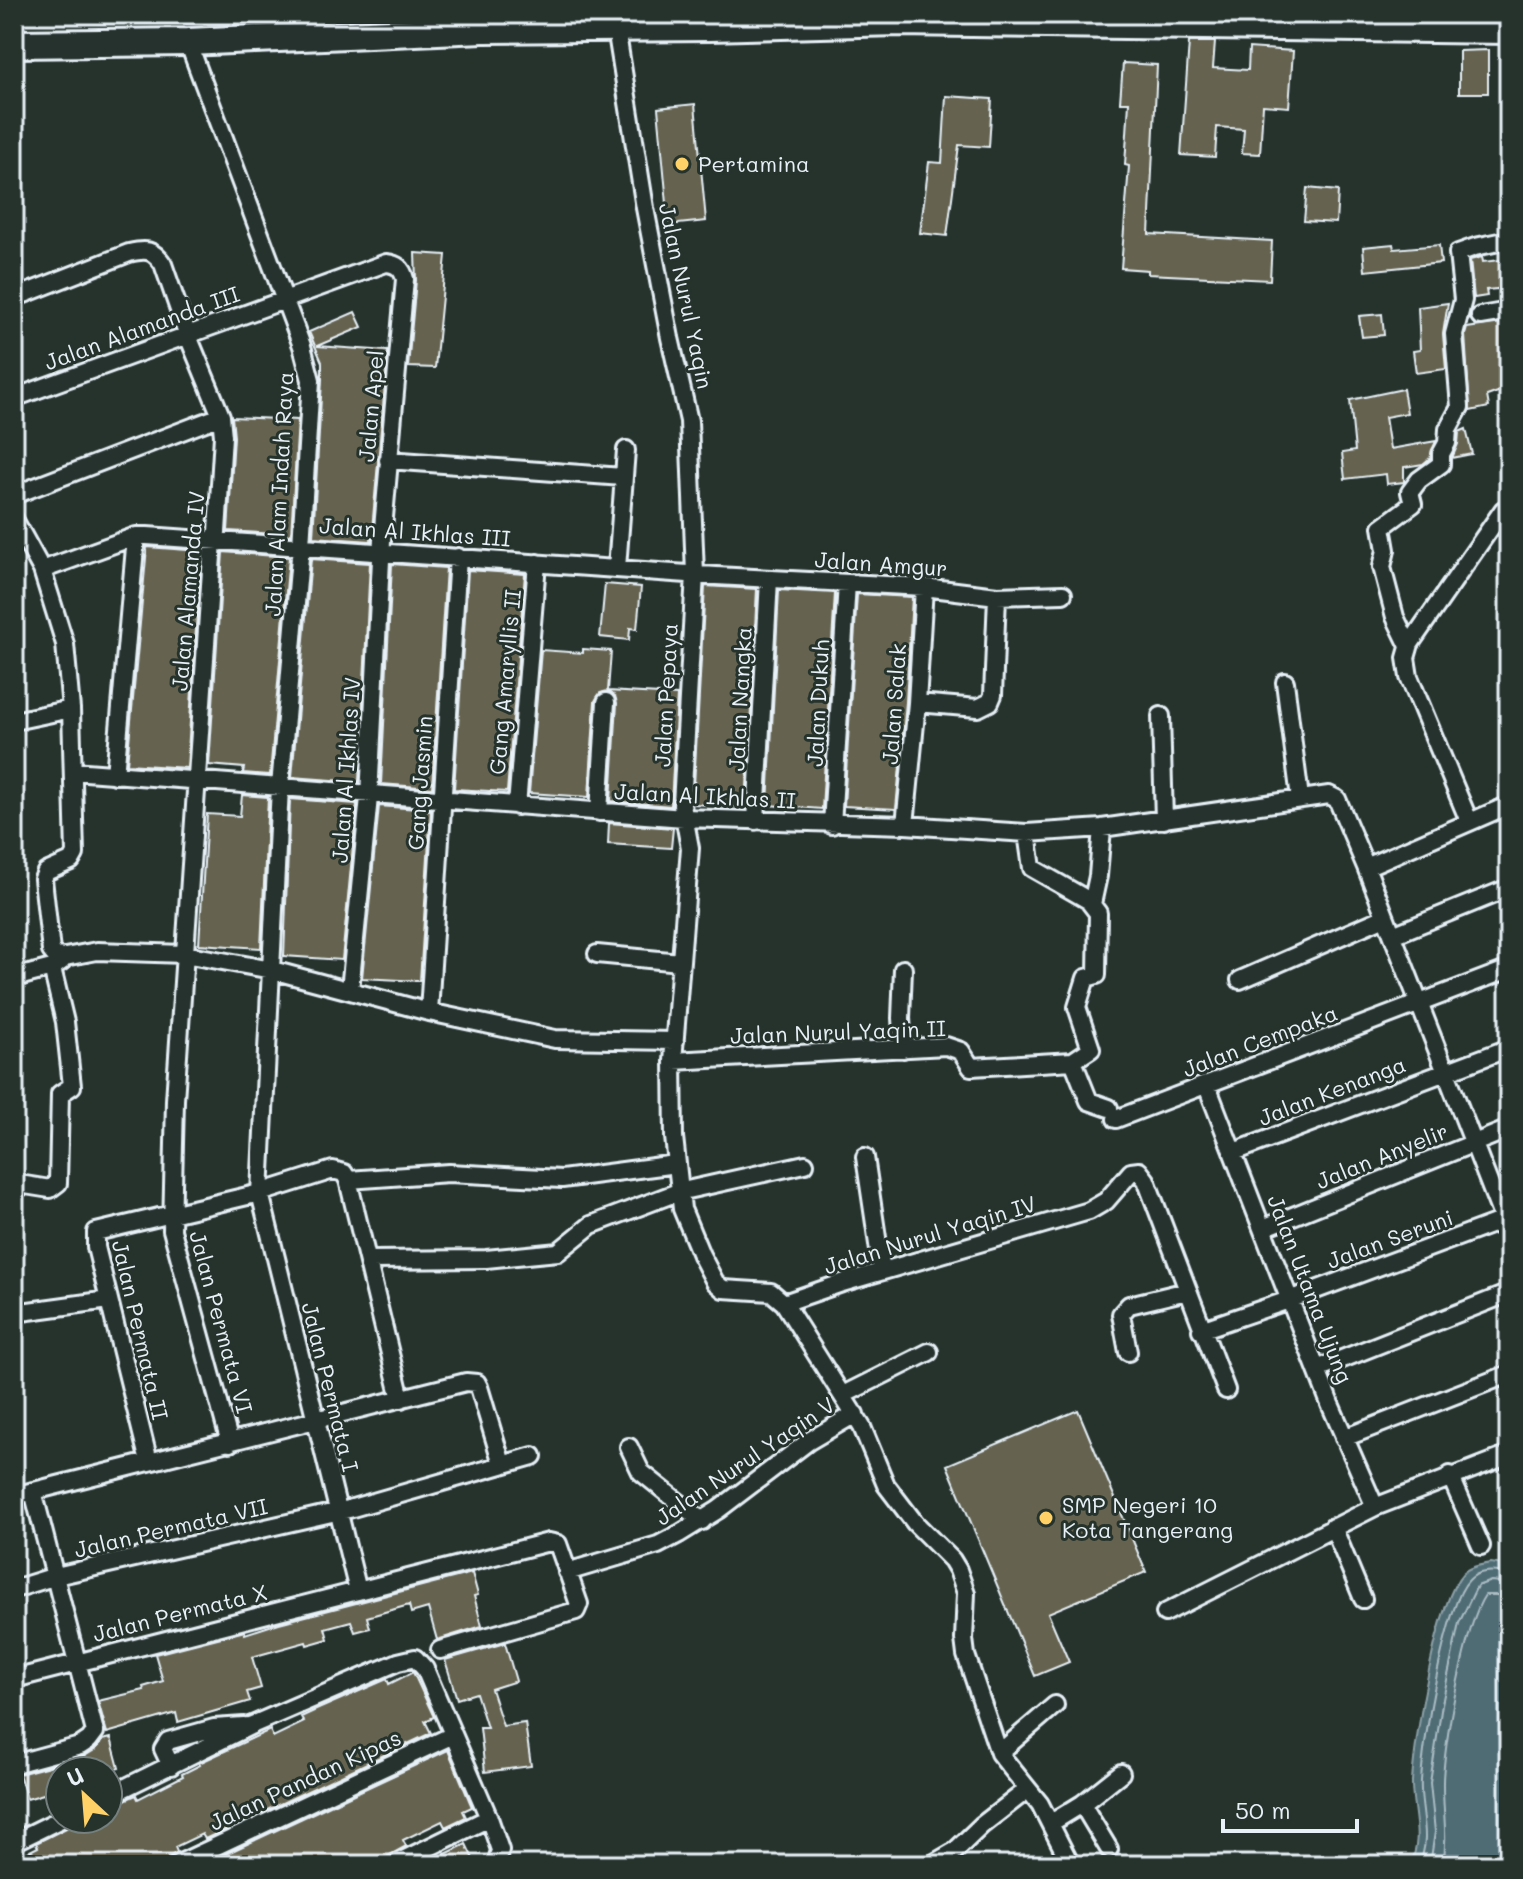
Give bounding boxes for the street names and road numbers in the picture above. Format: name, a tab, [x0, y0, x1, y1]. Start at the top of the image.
street label: Jalan Nurul Yaqin	[653, 200, 720, 391]
street label: Jalan Alamanda III	[40, 279, 243, 376]
street label: Jalan Apel	[351, 349, 390, 463]
street label: Jalan Alam Indah Raya	[258, 371, 299, 617]
street label: Jalan Alamanda IV	[164, 490, 211, 692]
street label: Jalan Al Ikhlas III	[318, 510, 512, 553]
street label: Jalan Amgur	[814, 544, 948, 583]
street label: Gang Amaryllis II	[482, 588, 527, 776]
street label: Jalan Pepaya	[647, 622, 684, 768]
street label: Jalan Nangka	[721, 626, 758, 772]
street label: Jalan Dukuh	[800, 639, 835, 767]
street label: Jalan Salak	[875, 642, 912, 765]
street label: Jalan Al Ikhlas IV	[325, 676, 366, 864]
street label: Gang Jasmin	[400, 715, 439, 851]
street label: Jalan Al Ikhlas II	[613, 776, 797, 815]
street label: Jalan Cempaka	[1178, 998, 1341, 1083]
street label: Jalan Nurul Yaqin II	[730, 1013, 946, 1050]
street label: Jalan Kenanga	[1254, 1049, 1410, 1132]
street label: Jalan Anyelir	[1311, 1116, 1452, 1195]
street label: Jalan Nurul Yaqin IV	[820, 1188, 1039, 1281]
street label: Jalan Utama Ujung	[1261, 1190, 1360, 1387]
street label: Jalan Seruni	[1323, 1202, 1457, 1275]
street label: Jalan Permata VI	[183, 1227, 260, 1416]
street label: Jalan Permata II	[106, 1237, 175, 1422]
street label: Jalan Permata I	[295, 1299, 366, 1475]
street label: Jalan Nurul Yaqin V	[649, 1390, 840, 1531]
street label: Jalan Permata VII	[71, 1491, 270, 1564]
street label: Jalan Permata X	[90, 1577, 270, 1648]
street label: Jalan Pandan Kipas	[204, 1722, 405, 1837]

